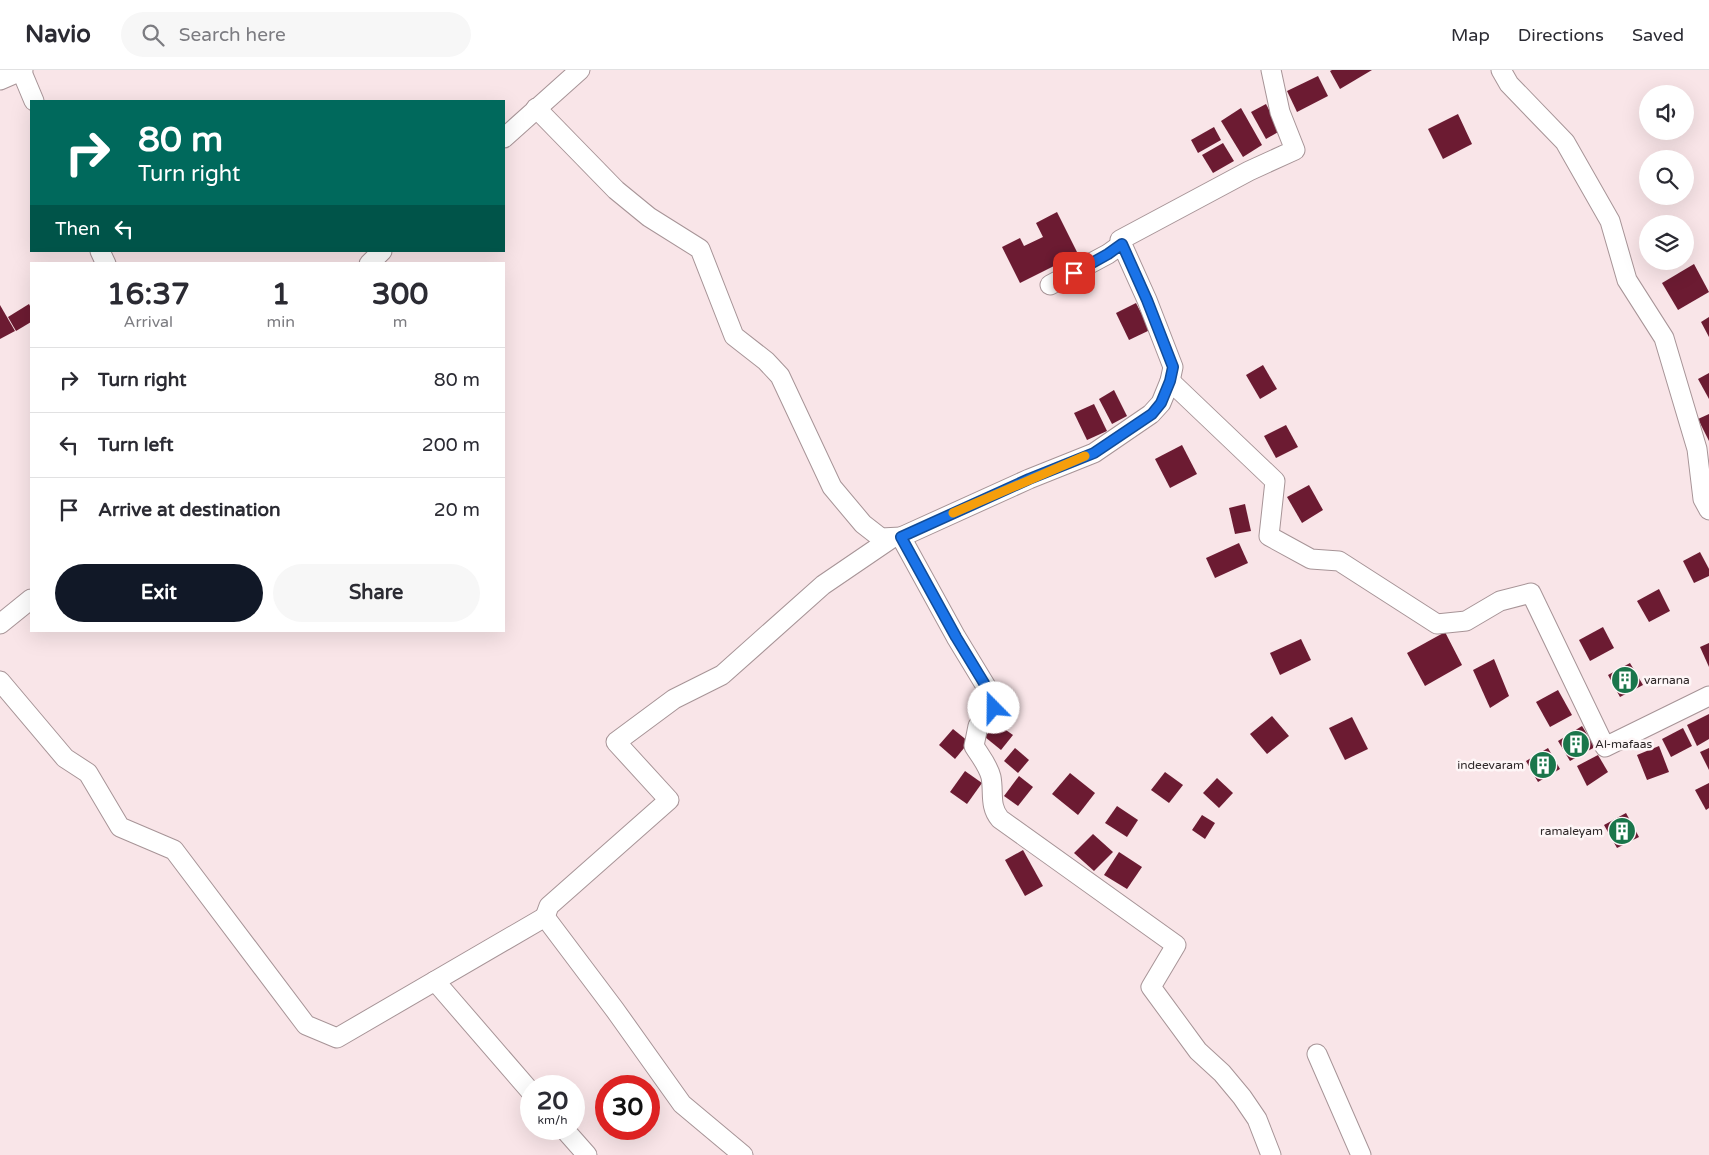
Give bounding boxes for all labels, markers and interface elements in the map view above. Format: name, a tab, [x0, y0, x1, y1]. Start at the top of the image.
search box	[121, 12, 471, 57]
text: Navio	[25, 20, 91, 49]
icon: search	[139, 21, 167, 49]
text: Search here	[179, 24, 286, 46]
text: Map	[1451, 24, 1490, 46]
text: Directions	[1518, 24, 1604, 46]
text: Saved	[1632, 24, 1684, 46]
map controls	[1639, 85, 1694, 270]
button: sound	[1639, 85, 1694, 140]
text: 80 m	[138, 119, 223, 161]
icon: right	[55, 120, 120, 185]
button: search	[1639, 150, 1694, 205]
text: Turn right	[138, 161, 240, 187]
icon: left	[110, 215, 138, 243]
button: layers	[1639, 215, 1694, 270]
text: Then	[55, 218, 100, 240]
pin	[1053, 252, 1095, 294]
icon: arrive	[1060, 259, 1088, 287]
text: 16:37	[107, 276, 190, 313]
text: 1	[271, 276, 290, 313]
text: 300	[372, 276, 428, 313]
text: Arrival	[124, 312, 173, 332]
text: min	[267, 312, 295, 332]
text: m	[393, 312, 407, 332]
icon: right	[55, 366, 83, 394]
text: Turn right	[98, 369, 186, 391]
text: 80 m	[434, 369, 480, 391]
icon: left	[55, 431, 83, 459]
text: Turn left	[98, 434, 174, 456]
text: 200 m	[422, 434, 480, 456]
icon: arrive	[55, 496, 83, 524]
text: Arrive at destination	[98, 499, 281, 521]
text: 20 m	[434, 499, 480, 521]
button: Exit	[55, 564, 263, 622]
button: Share	[273, 564, 480, 622]
building icon: varnana	[1610, 665, 1640, 695]
place label: varnana	[1644, 673, 1690, 687]
position arrow	[967, 681, 1019, 733]
building icon: Al-mafaas	[1561, 729, 1591, 759]
place label: Al-mafaas	[1595, 737, 1653, 751]
building icon: indeevaram	[1528, 750, 1558, 780]
place label: indeevaram	[1457, 758, 1524, 772]
building icon: ramaleyam	[1607, 816, 1637, 846]
place label: ramaleyam	[1540, 824, 1603, 838]
speed limit sign: 30	[595, 1075, 660, 1140]
text: 20	[537, 1086, 568, 1116]
text: km/h	[537, 1113, 568, 1127]

